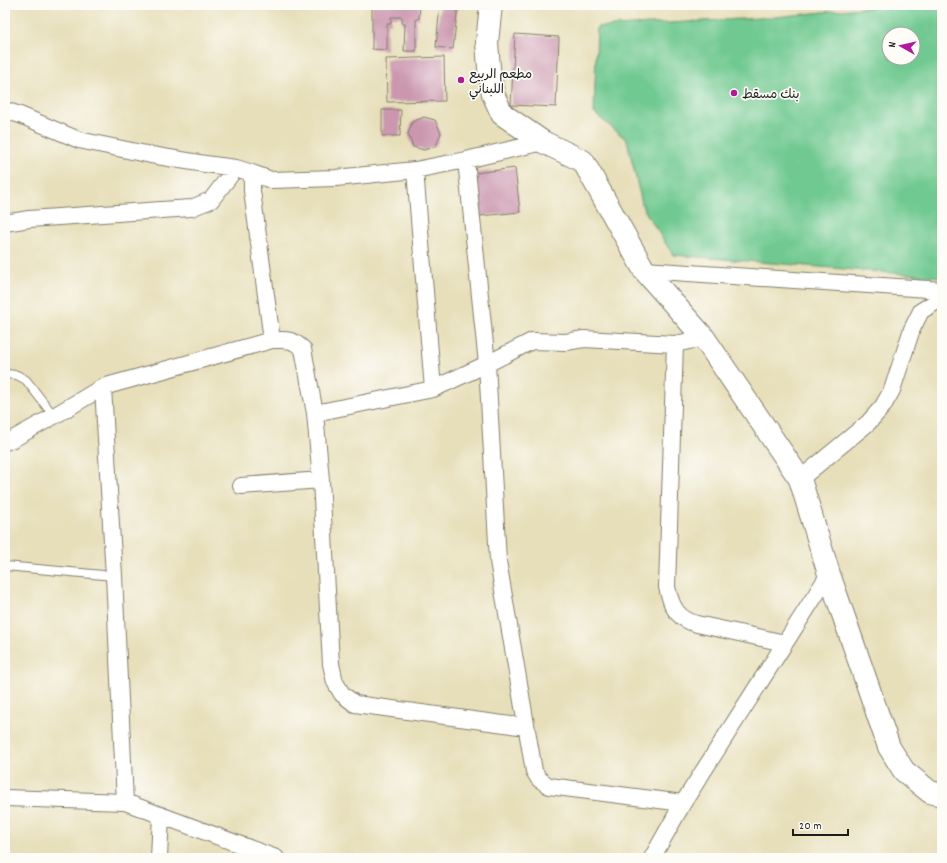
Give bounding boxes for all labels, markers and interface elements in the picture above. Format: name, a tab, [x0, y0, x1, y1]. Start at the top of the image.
north arrow	[881, 26, 921, 66]
text: N	[885, 41, 901, 49]
place label: مطعم الربيع اللبناني	[469, 66, 532, 100]
marker: مطعم الربيع اللبناني	[456, 75, 466, 85]
place label: بنك مسقط	[742, 86, 800, 105]
marker: بنك مسقط	[729, 88, 739, 98]
scale bar	[793, 811, 848, 837]
text: 20 m	[799, 818, 822, 835]

